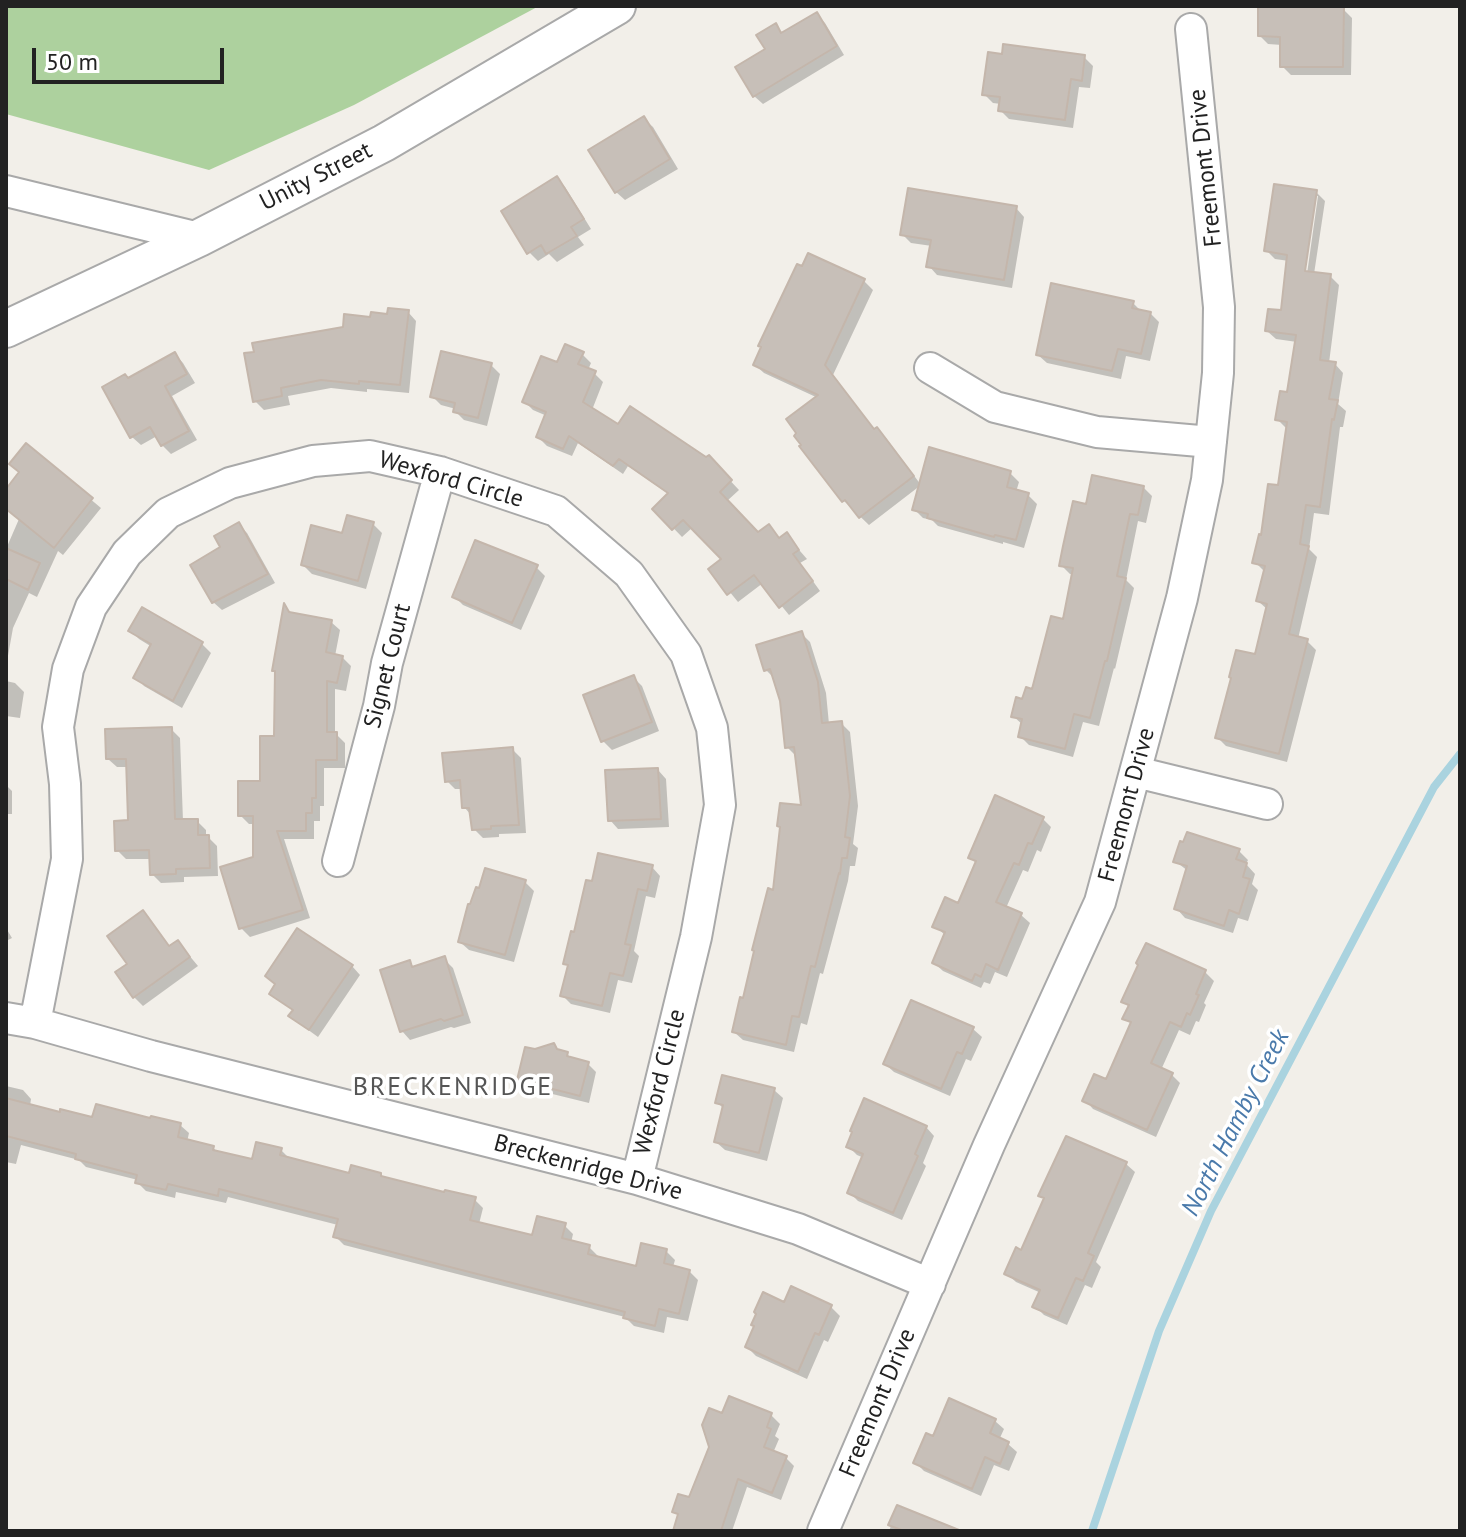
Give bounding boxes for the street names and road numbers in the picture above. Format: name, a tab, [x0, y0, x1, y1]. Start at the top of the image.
street label: Freemont Drive	[1183, 88, 1229, 248]
street label: Unity Street	[255, 136, 377, 218]
street label: Wexford Circle	[375, 446, 527, 514]
street label: Signet Court	[359, 601, 417, 731]
street label: Freemont Drive	[1093, 725, 1161, 885]
street label: Wexford Circle	[628, 1006, 692, 1158]
street label: Breckenridge Drive	[490, 1129, 686, 1207]
street label: Freemont Drive	[834, 1324, 922, 1482]

